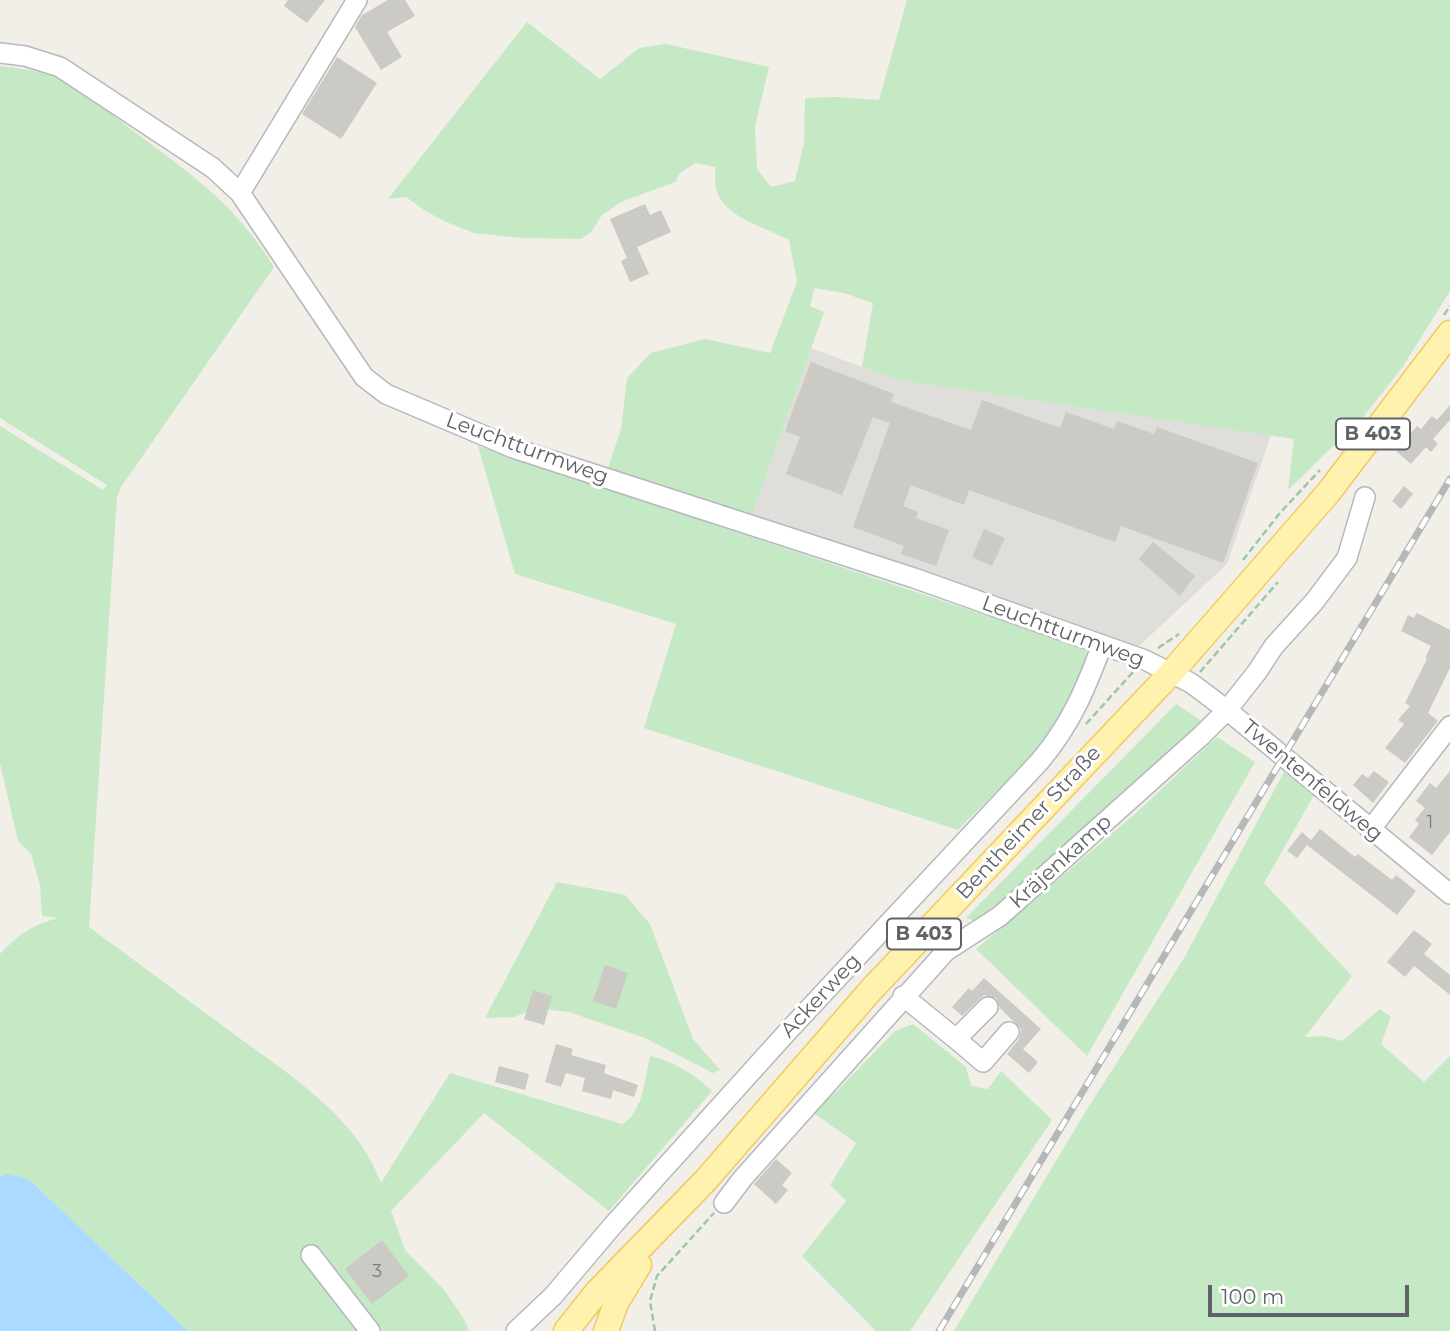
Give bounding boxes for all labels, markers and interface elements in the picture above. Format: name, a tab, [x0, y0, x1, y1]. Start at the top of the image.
street label: Leuchtturmweg	[442, 408, 612, 490]
road number: B 403	[1336, 418, 1410, 449]
street label: Leuchtturmweg	[978, 591, 1148, 673]
street label: Twentenfeldweg	[1236, 715, 1388, 847]
street label: Bentheimer Straße	[951, 741, 1107, 905]
street label: Kräjenkamp	[1005, 810, 1117, 914]
house number: 1	[1427, 812, 1433, 834]
road number: B 403	[887, 918, 961, 950]
street label: Ackerweg	[776, 949, 866, 1043]
house number: 3	[372, 1261, 382, 1283]
scale bar	[1212, 1272, 1413, 1316]
text: 100 m	[1221, 1284, 1284, 1309]

